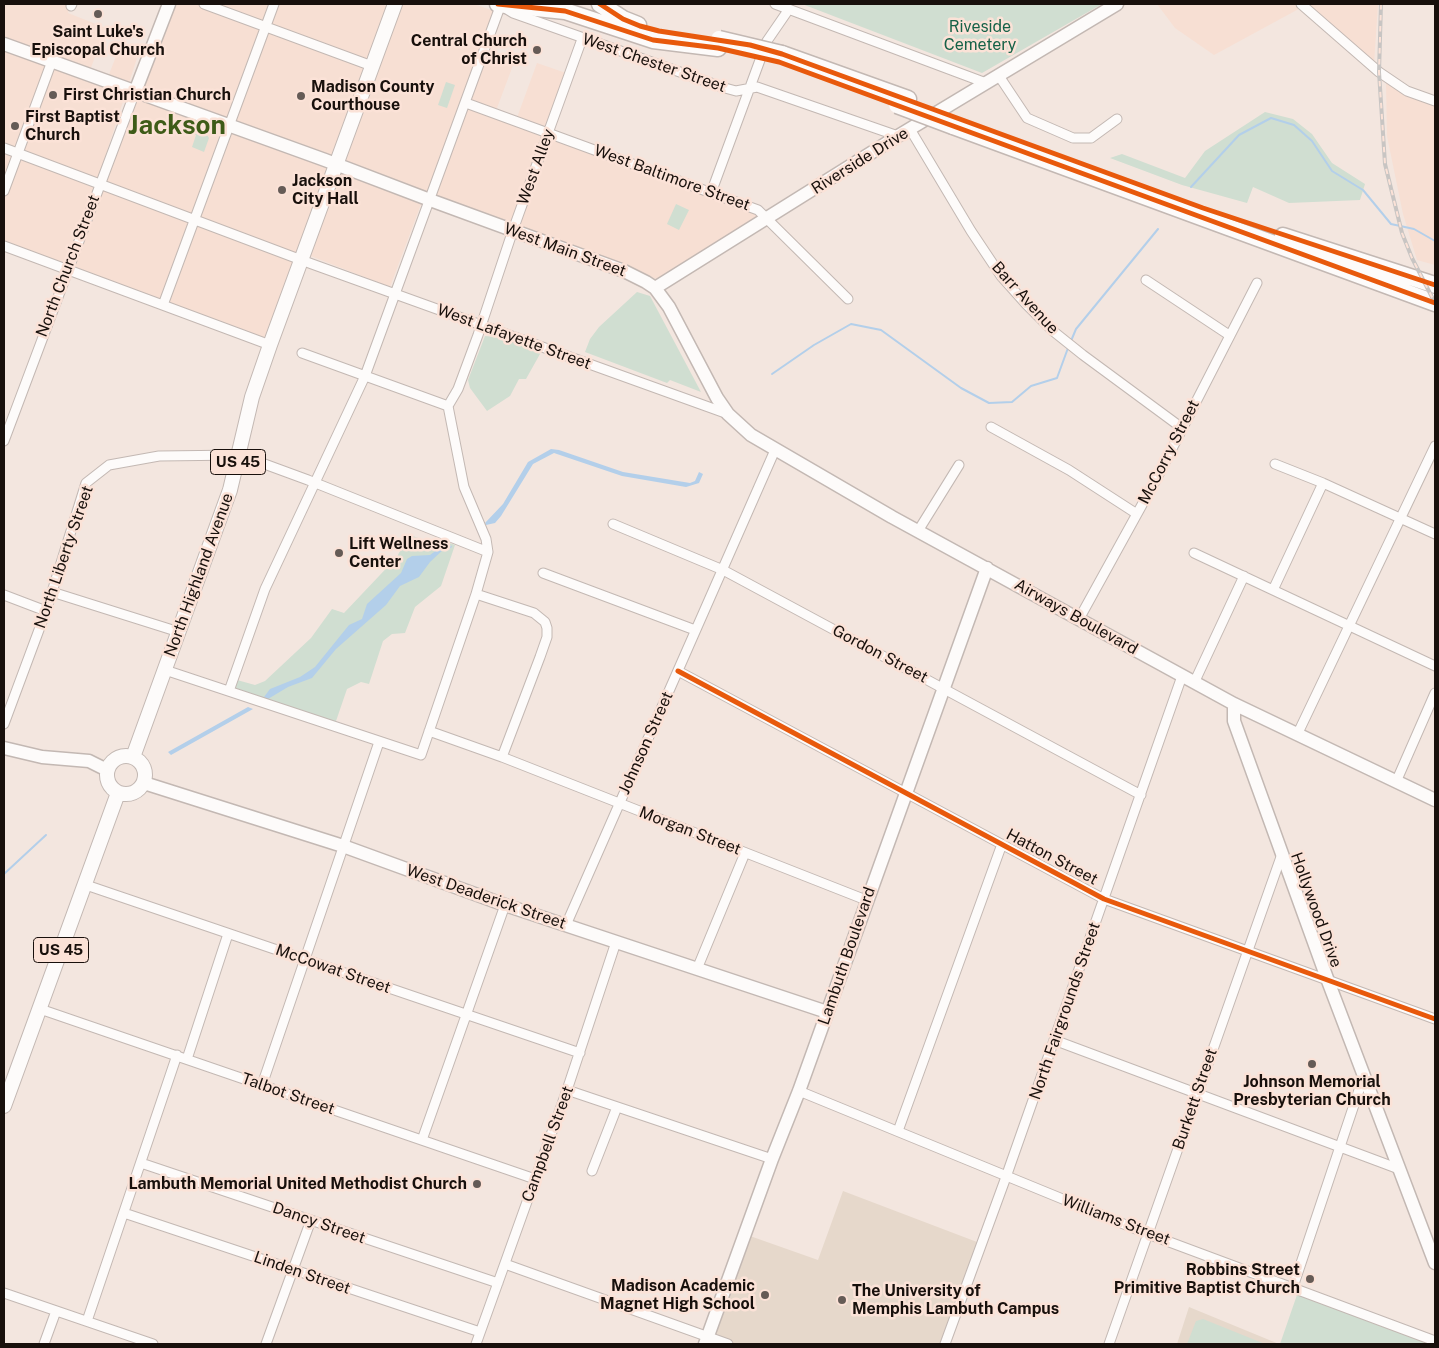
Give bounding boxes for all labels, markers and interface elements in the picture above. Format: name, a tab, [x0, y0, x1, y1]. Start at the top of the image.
marker: Saint Luke's Episcopal Church	[92, 8, 104, 20]
park label: Riveside Cemetery	[944, 17, 1016, 55]
place label: Saint Luke's Episcopal Church	[31, 22, 165, 60]
street label: West Chester Street	[580, 29, 728, 97]
place label: Central Church of Christ	[411, 31, 527, 69]
marker: Central Church of Christ	[531, 44, 543, 56]
place label: Madison County Courthouse	[311, 77, 435, 115]
place label: First Christian Church	[63, 85, 231, 105]
marker: First Christian Church	[47, 89, 59, 101]
marker: Madison County Courthouse	[295, 90, 307, 102]
place label: First Baptist Church	[25, 107, 120, 145]
district label: Jackson	[128, 110, 226, 142]
marker: First Baptist Church	[9, 120, 21, 132]
street label: Riverside Drive	[808, 124, 912, 198]
street label: West Alley	[513, 126, 559, 208]
street label: West Baltimore Street	[591, 141, 753, 215]
place label: Jackson City Hall	[292, 171, 359, 209]
marker: Jackson City Hall	[276, 184, 288, 196]
street label: North Church Street	[32, 192, 104, 340]
street label: West Main Street	[501, 219, 629, 281]
street label: Barr Avenue	[987, 258, 1063, 338]
street label: West Lafayette Street	[434, 300, 594, 374]
street label: McCorry Street	[1134, 397, 1204, 507]
road number: US 45	[210, 450, 266, 474]
street label: North Liberty Street	[31, 483, 97, 631]
street label: North Highland Avenue	[160, 490, 238, 660]
place label: Lift Wellness Center	[349, 534, 448, 572]
marker: Lift Wellness Center	[333, 547, 345, 559]
street label: Airways Boulevard	[1011, 575, 1141, 659]
street label: Gordon Street	[829, 621, 931, 687]
street label: Johnson Street	[615, 689, 677, 797]
street label: Morgan Street	[636, 803, 744, 859]
street label: Hatton Street	[1003, 825, 1101, 889]
street label: Hollywood Drive	[1286, 850, 1346, 970]
street label: West Deaderick Street	[404, 861, 568, 933]
street label: Lambuth Boulevard	[814, 884, 880, 1028]
street label: North Fairgrounds Street	[1026, 920, 1104, 1102]
road number: US 45	[34, 938, 88, 962]
street label: McCowat Street	[273, 940, 393, 998]
street label: Burkett Street	[1169, 1046, 1221, 1152]
marker: Johnson Memorial Presbyterian Church	[1306, 1058, 1318, 1070]
street label: Talbot Street	[239, 1069, 337, 1119]
place label: Johnson Memorial Presbyterian Church	[1233, 1072, 1391, 1110]
street label: Campbell Street	[518, 1083, 578, 1205]
place label: Lambuth Memorial United Methodist Church	[128, 1174, 467, 1194]
marker: Lambuth Memorial United Methodist Church	[471, 1178, 483, 1190]
street label: Williams Street	[1059, 1191, 1173, 1249]
street label: Dancy Street	[270, 1198, 368, 1248]
street label: Linden Street	[251, 1247, 353, 1299]
place label: Robbins Street Primitive Baptist Church	[1114, 1260, 1300, 1298]
marker: Robbins Street Primitive Baptist Church	[1304, 1273, 1316, 1285]
place label: Madison Academic Magnet High School	[600, 1276, 755, 1314]
place label: The University of Memphis Lambuth Campus	[852, 1281, 1059, 1319]
marker: Madison Academic Magnet High School	[759, 1289, 771, 1301]
marker: The University of Memphis Lambuth Campus	[836, 1294, 848, 1306]

